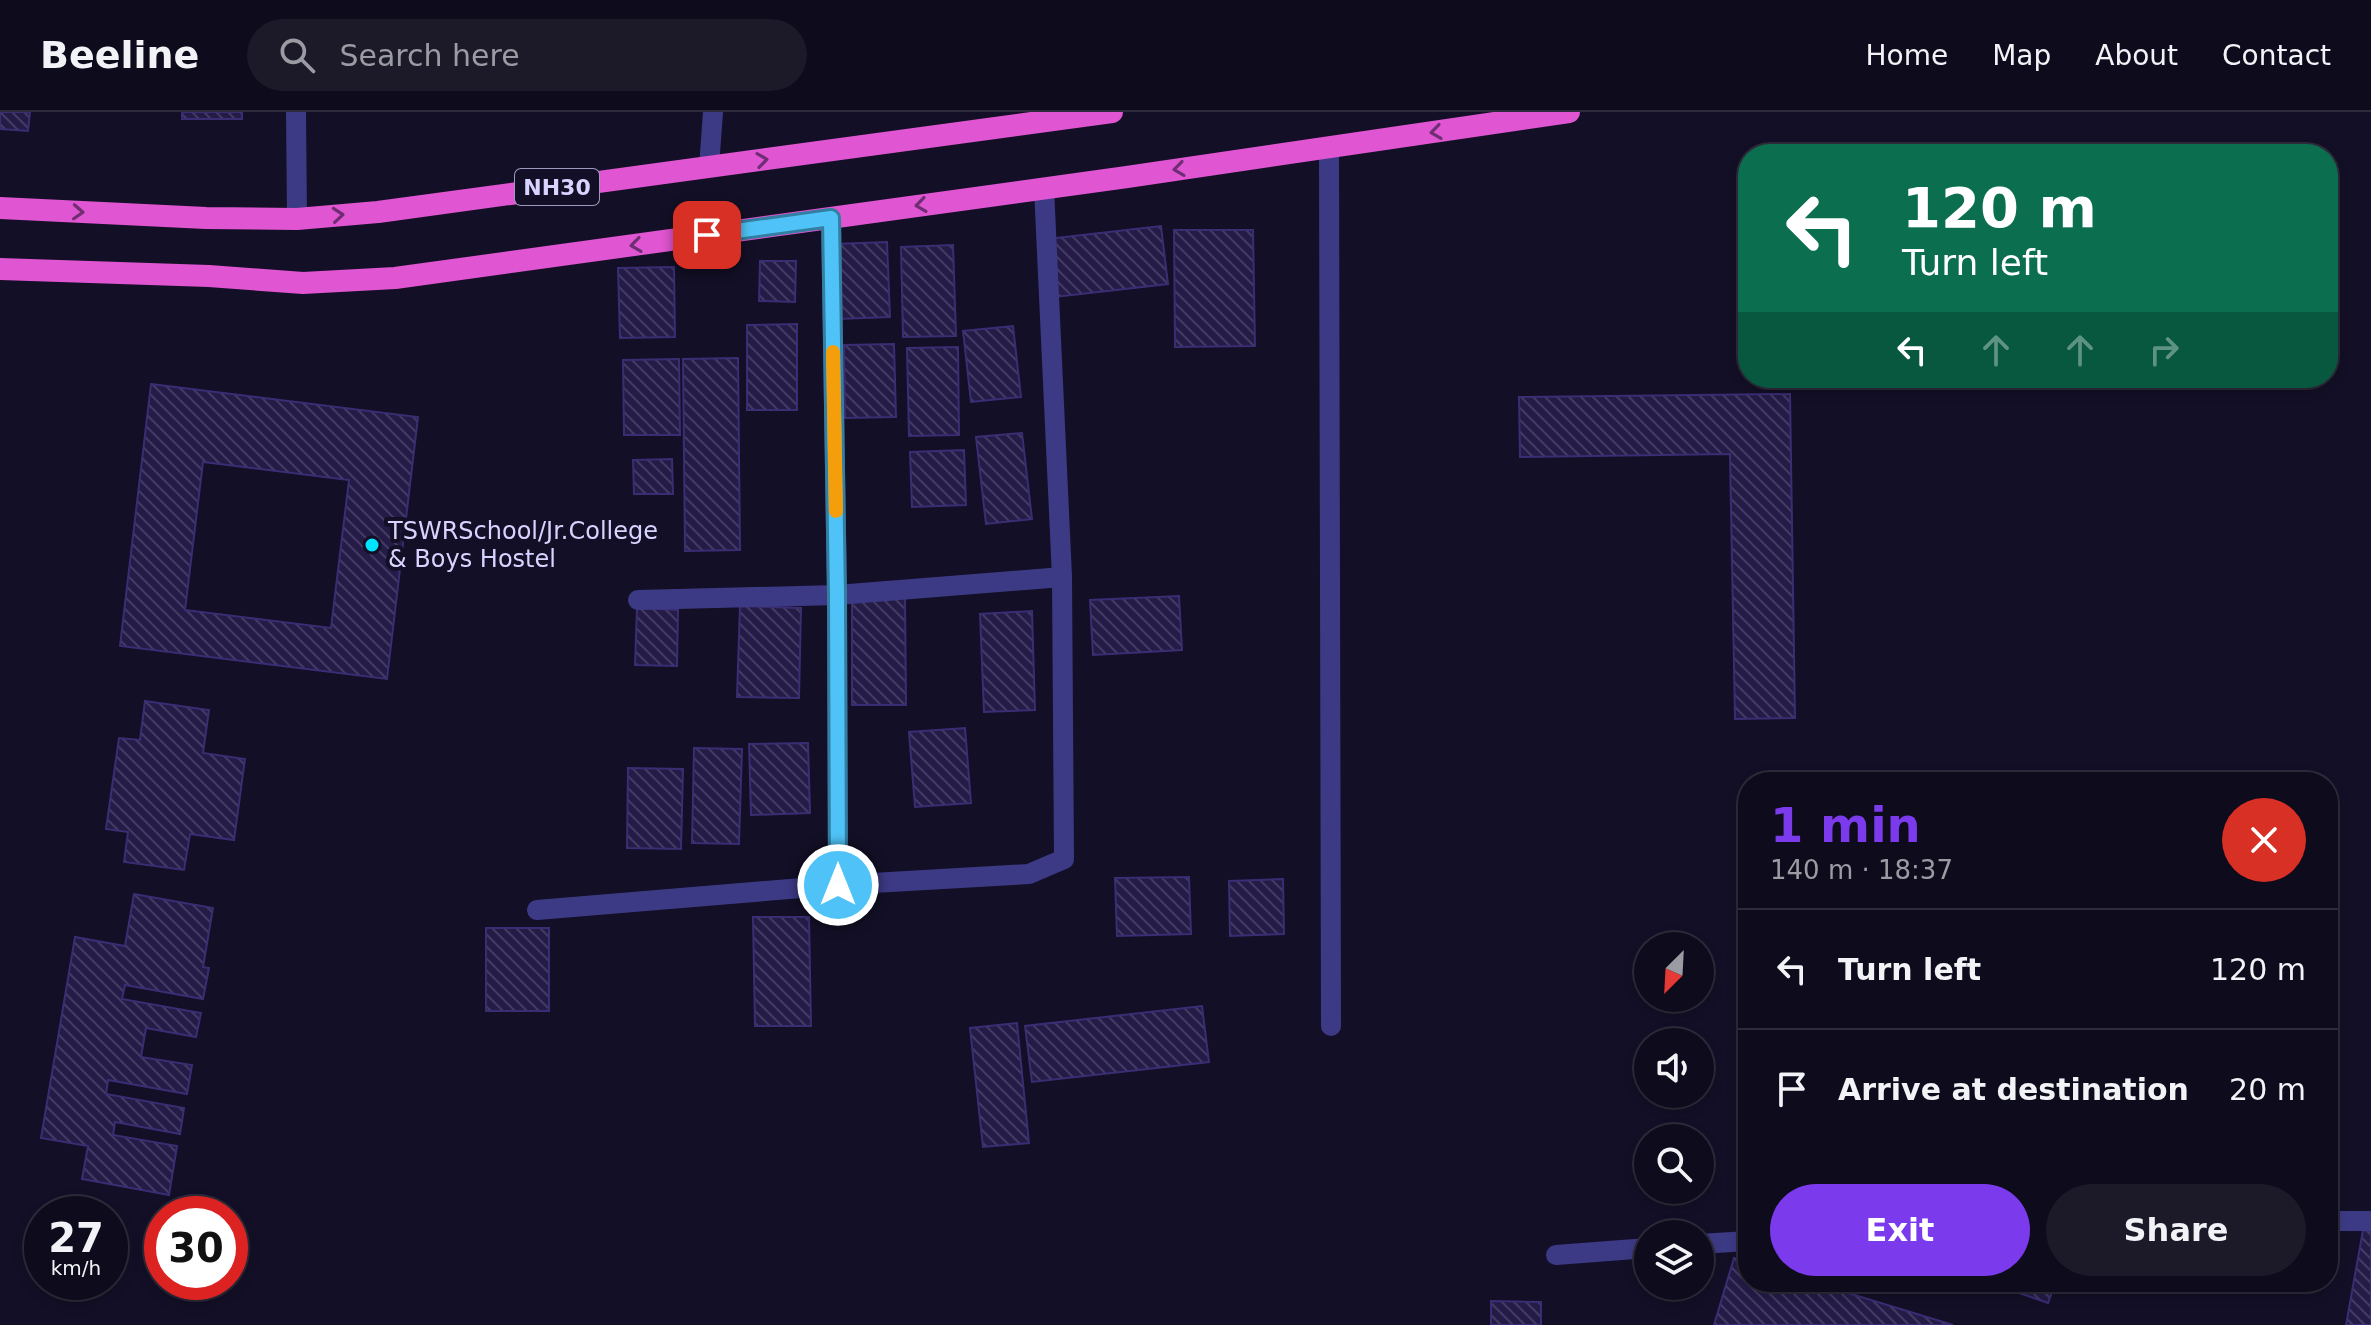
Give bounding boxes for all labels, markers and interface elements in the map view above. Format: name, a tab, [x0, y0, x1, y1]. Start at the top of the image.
search box	[247, 19, 807, 91]
text: Beeline	[40, 33, 199, 77]
icon: search	[275, 33, 319, 77]
text: Search here	[339, 38, 520, 73]
text: Home	[1865, 39, 1948, 72]
text: Map	[1992, 39, 2051, 72]
text: About	[2095, 39, 2178, 72]
text: Contact	[2222, 39, 2331, 72]
one-way arrow	[1429, 123, 1443, 140]
one-way arrow	[756, 151, 769, 168]
one-way arrow	[1172, 160, 1186, 177]
road number: NH30	[515, 169, 599, 205]
text: 120 m	[1902, 175, 2097, 240]
icon: left	[1770, 176, 1874, 280]
one-way arrow	[914, 196, 928, 213]
pin	[673, 201, 741, 269]
one-way arrow	[72, 203, 85, 220]
one-way arrow	[332, 207, 345, 224]
icon: arrive	[685, 213, 729, 257]
one-way arrow	[629, 236, 643, 253]
text: Turn left	[1902, 242, 2048, 283]
icon: left	[1890, 328, 1934, 372]
icon: ahead	[1974, 328, 2018, 372]
icon: ahead	[2058, 328, 2102, 372]
icon: right	[2142, 328, 2186, 372]
place label: TSWRSchool/Jr.College & Boys Hostel	[387, 517, 658, 573]
marker: TSWRSchool/Jr.College & Boys Hostel	[363, 536, 381, 554]
text: 1 min	[1770, 797, 1921, 853]
button: close	[2222, 798, 2306, 882]
position arrow	[796, 843, 880, 927]
text: 140 m · 18:37	[1770, 855, 1953, 885]
north arrow	[1634, 932, 1714, 1012]
map controls	[1634, 932, 1714, 1300]
icon: left	[1770, 947, 1814, 991]
text: Turn left	[1838, 952, 1981, 987]
text: 120 m	[2210, 952, 2306, 987]
button: sound	[1634, 1028, 1714, 1108]
icon: arrive	[1770, 1067, 1814, 1111]
text: Arrive at destination	[1838, 1072, 2189, 1107]
text: 20 m	[2229, 1072, 2306, 1107]
button: search	[1634, 1124, 1714, 1204]
button: Exit	[1770, 1184, 2030, 1276]
button: Share	[2046, 1184, 2306, 1276]
speed limit sign: 30	[144, 1196, 248, 1300]
text: 27	[48, 1215, 104, 1261]
button: layers	[1634, 1220, 1714, 1300]
text: km/h	[51, 1256, 101, 1280]

